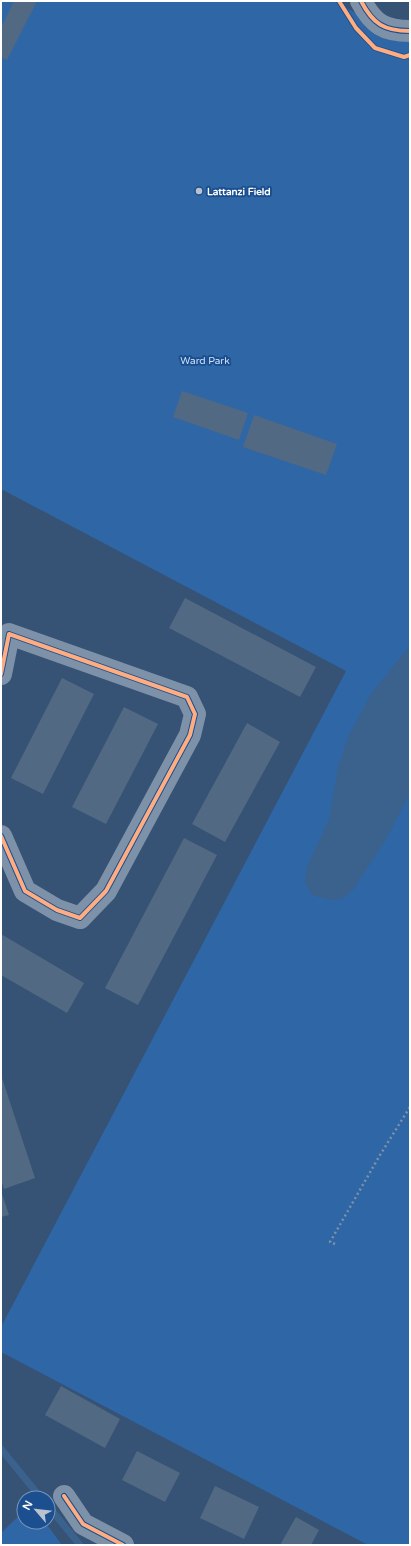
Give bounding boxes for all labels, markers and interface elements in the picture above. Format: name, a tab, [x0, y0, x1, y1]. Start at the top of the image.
marker: Lattanzi Field	[194, 186, 204, 196]
place label: Lattanzi Field	[207, 186, 271, 198]
park label: Ward Park	[180, 355, 230, 367]
north arrow	[16, 1490, 56, 1530]
text: N	[20, 1499, 35, 1512]

